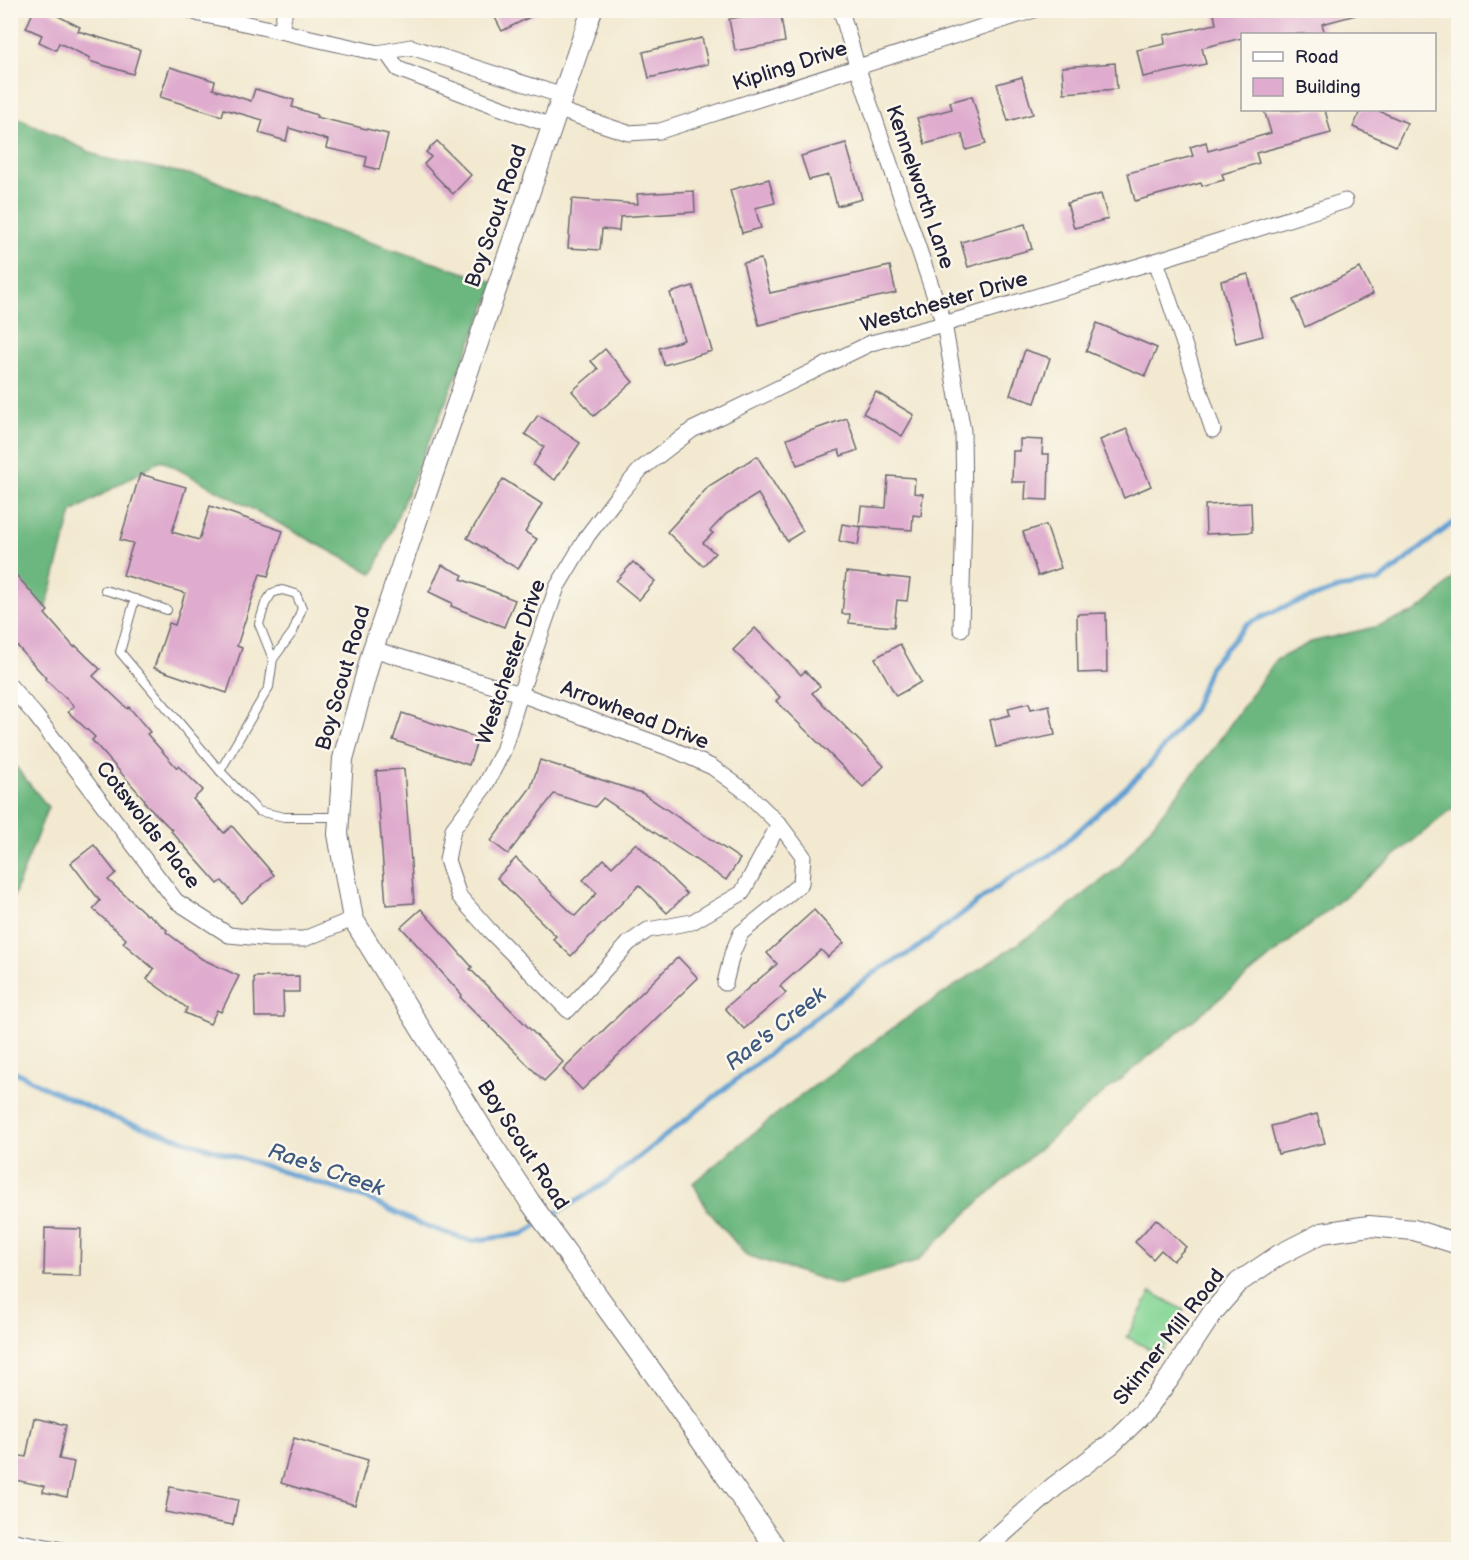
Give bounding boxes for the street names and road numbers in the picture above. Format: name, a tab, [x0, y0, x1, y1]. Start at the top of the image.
street label: Kipling Drive	[729, 36, 851, 96]
street label: Kennelworth Lane	[880, 102, 960, 272]
street label: Boy Scout Road	[460, 141, 532, 291]
street label: Westchester Drive	[857, 266, 1031, 338]
street label: Westchester Drive	[471, 576, 551, 748]
street label: Boy Scout Road	[310, 603, 376, 753]
street label: Arrowhead Drive	[557, 675, 713, 755]
street label: Cotswolds Place	[90, 756, 206, 894]
street label: Boy Scout Road	[472, 1075, 574, 1215]
street label: Skinner Mill Road	[1108, 1264, 1230, 1410]

